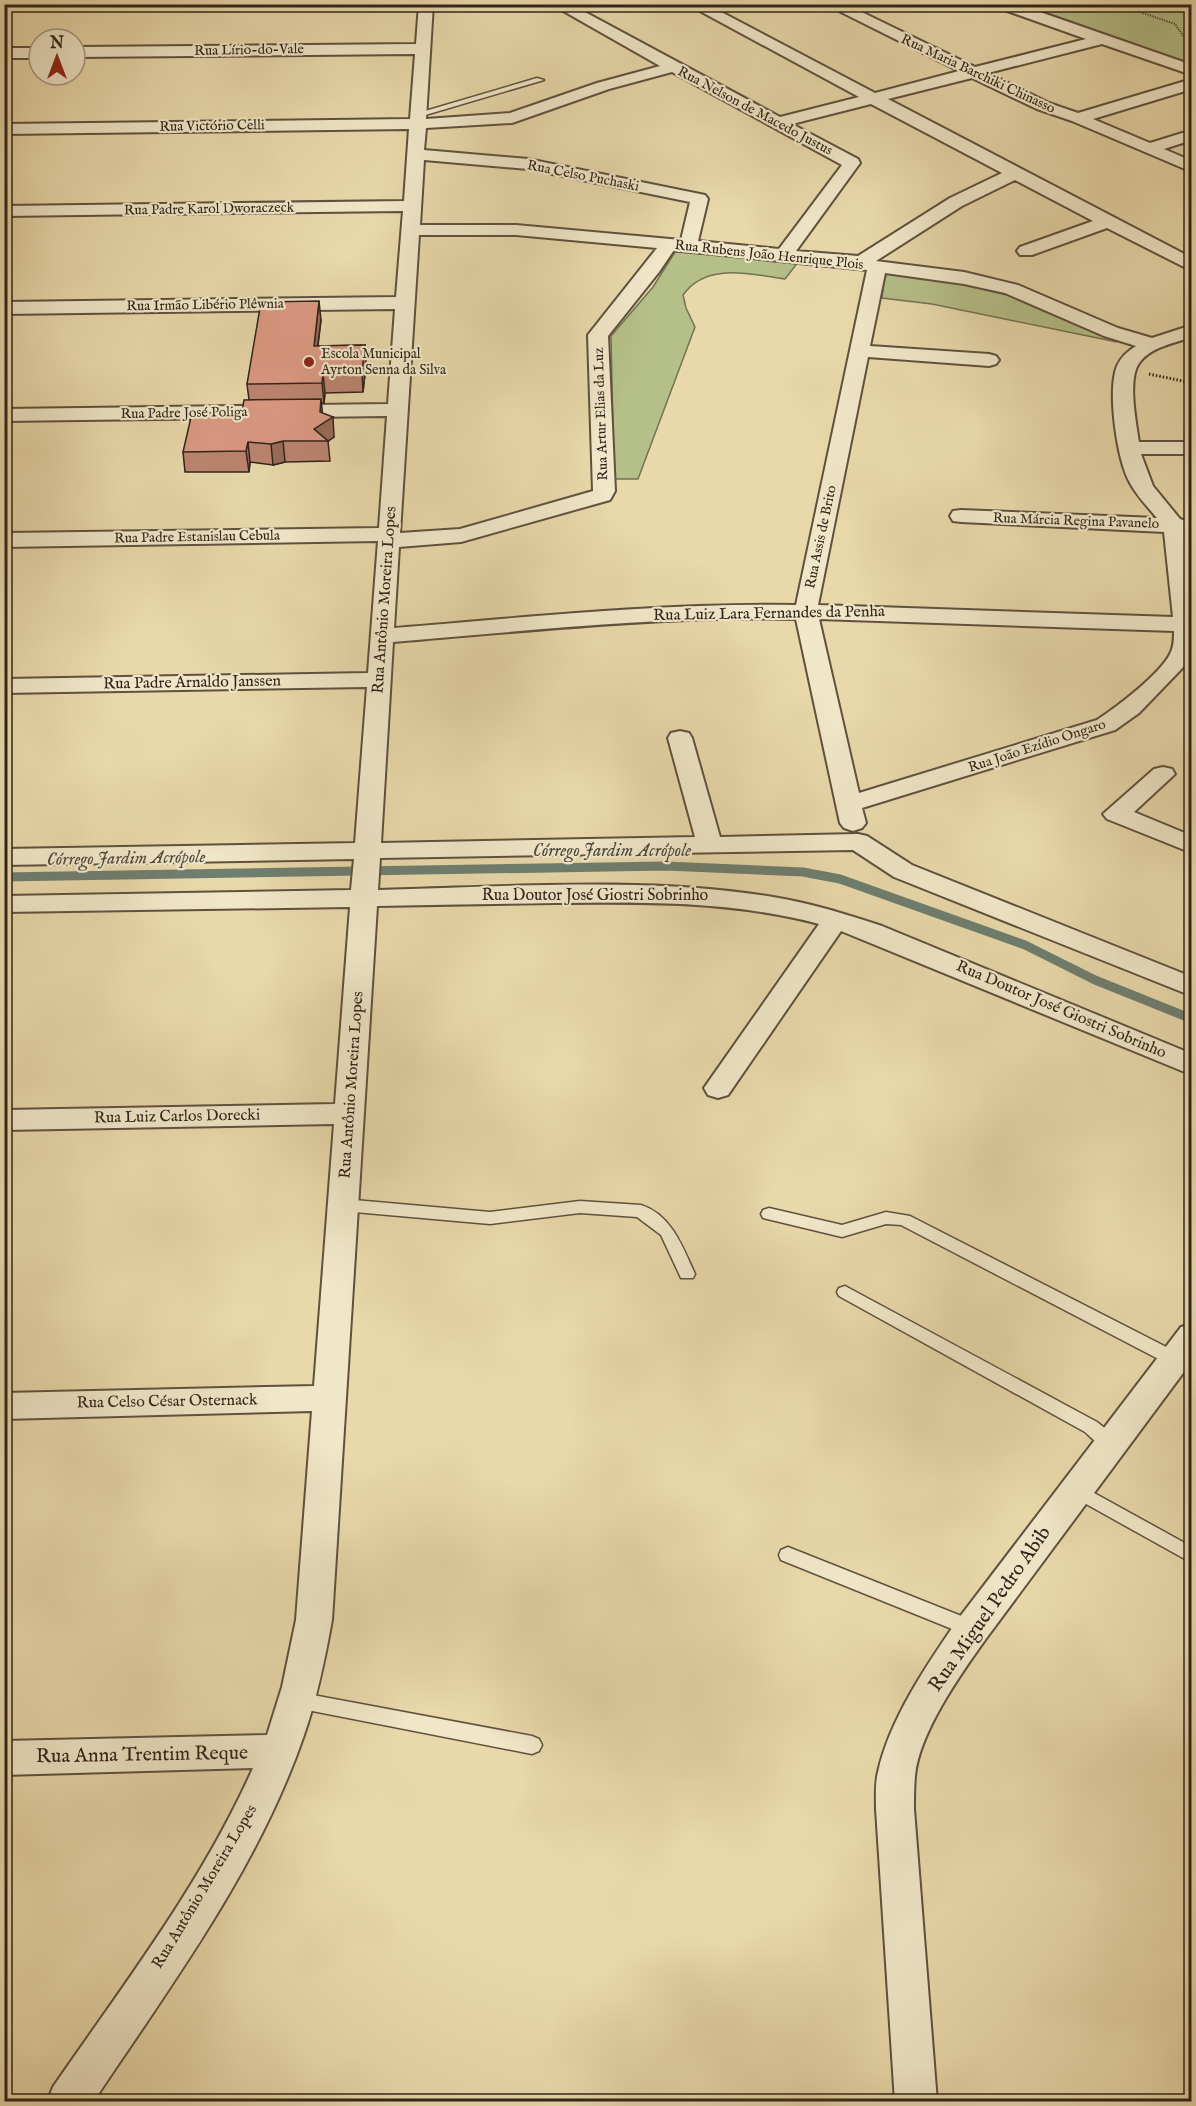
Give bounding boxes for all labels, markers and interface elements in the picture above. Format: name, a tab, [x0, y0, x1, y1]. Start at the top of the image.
north arrow	[27, 27, 87, 87]
street label: Rua Maria Barchiki Chinasso	[898, 30, 1058, 118]
text: N	[49, 34, 64, 54]
street label: Rua Lírio-do-Vale	[194, 40, 304, 60]
street label: Rua Nelson de Macedo Justus	[674, 62, 836, 160]
street label: Rua Victório Celli	[159, 116, 265, 136]
street label: Rua Celso Puchaski	[525, 156, 641, 196]
street label: Rua Padre Karol Dworaczeck	[124, 199, 295, 219]
street label: Rua Rubens João Henrique Plois	[674, 236, 864, 274]
street label: Rua Irmão Libério Plêwnia	[126, 295, 285, 315]
place label: Escola Municipal Ayrton Senna da Silva	[320, 345, 447, 379]
street label: Rua Artur Elias da Luz	[590, 347, 612, 481]
marker: Escola Municipal Ayrton Senna da Silva	[302, 355, 316, 369]
street label: Rua Padre José Poliga	[120, 403, 249, 423]
street label: Rua Assis de Brito	[801, 483, 841, 590]
street label: Rua Antônio Moreira Lopes	[368, 505, 402, 694]
street label: Rua Márcia Regina Pavanelo	[993, 509, 1160, 533]
street label: Rua Padre Estanislau Cebula	[114, 527, 281, 547]
street label: Rua Luiz Lara Fernandes da Penha	[653, 602, 885, 626]
street label: Rua Padre Arnaldo Janssen	[103, 671, 282, 695]
street label: Rua João Ezídio Ongaro	[966, 715, 1108, 777]
water label: Córrego Jardim Acrópole	[533, 840, 691, 863]
water label: Córrego Jardim Acrópole	[46, 846, 206, 872]
street label: Rua Doutor José Giostri Sobrinho	[482, 886, 709, 906]
street label: Rua Doutor José Giostri Sobrinho	[953, 957, 1169, 1064]
street label: Rua Antônio Moreira Lopes	[335, 990, 369, 1179]
street label: Rua Luiz Carlos Dorecki	[94, 1106, 260, 1128]
street label: Rua Celso César Osternack	[76, 1390, 258, 1414]
street label: Rua Miguel Pedro Abib	[923, 1521, 1057, 1697]
street label: Rua Anna Trentim Reque	[36, 1741, 248, 1769]
street label: Rua Antônio Moreira Lopes	[148, 1801, 262, 1973]

